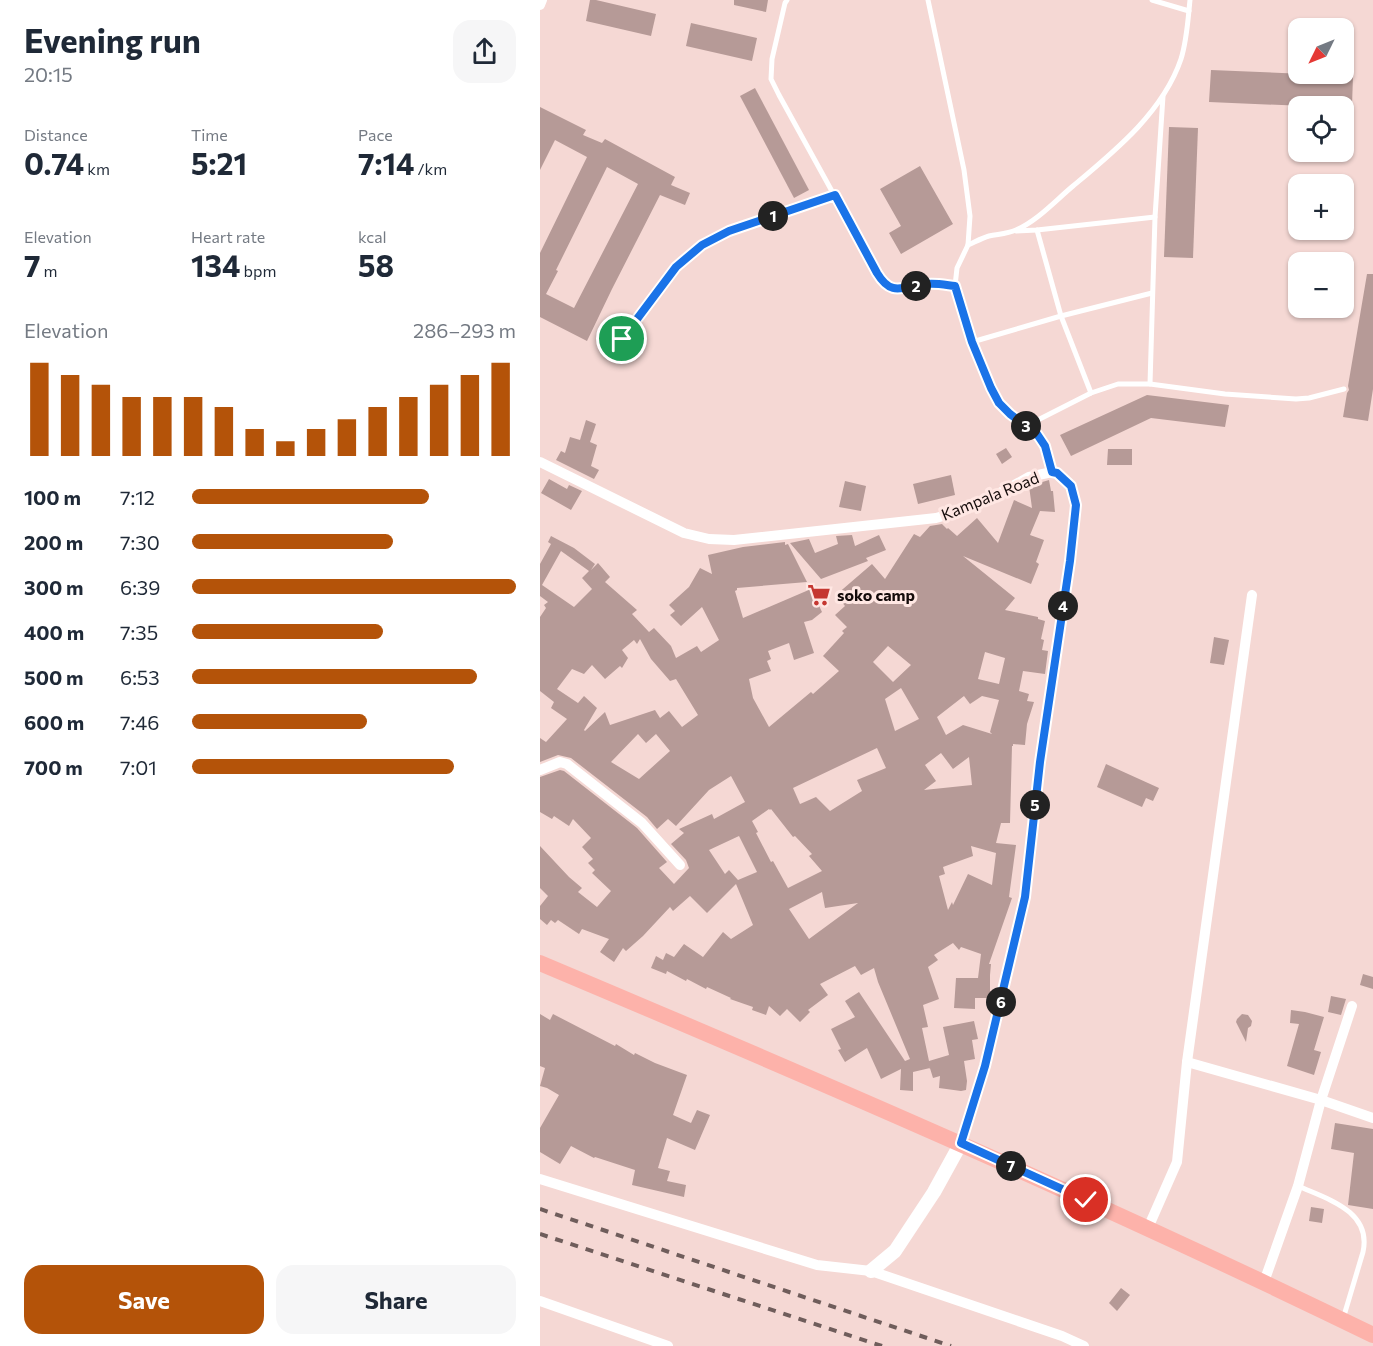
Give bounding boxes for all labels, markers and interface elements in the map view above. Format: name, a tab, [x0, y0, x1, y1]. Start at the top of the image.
north arrow	[1288, 18, 1354, 84]
map controls	[1288, 18, 1354, 318]
text: Evening run	[24, 19, 201, 60]
button: share	[453, 20, 516, 83]
text: 20:15	[24, 62, 73, 86]
button: locate	[1288, 96, 1354, 162]
text: Distance	[24, 125, 88, 144]
text: Time	[191, 125, 228, 144]
text: Pace	[358, 125, 393, 144]
text: 0.74	[24, 144, 84, 181]
text: 5:21	[191, 144, 247, 181]
text: 7:14	[358, 144, 414, 181]
text: km	[84, 159, 110, 178]
text: /km	[414, 159, 447, 178]
button: +	[1288, 174, 1354, 240]
pin: 1	[758, 201, 788, 231]
text: 1	[769, 206, 777, 225]
text: Elevation	[24, 227, 92, 246]
text: Heart rate	[191, 227, 265, 246]
text: kcal	[358, 227, 387, 246]
text: 7	[24, 246, 41, 283]
text: 134	[191, 246, 240, 283]
text: 58	[358, 246, 394, 283]
button: −	[1288, 252, 1354, 318]
text: m	[41, 261, 58, 280]
text: bpm	[240, 261, 276, 280]
pin: 2	[901, 271, 931, 301]
text: 2	[911, 276, 921, 295]
pin	[596, 313, 647, 364]
text: Elevation	[24, 318, 109, 342]
text: 286–293 m	[413, 318, 516, 342]
icon: arrive	[605, 322, 638, 355]
pin: 3	[1011, 411, 1041, 441]
text: 3	[1021, 416, 1031, 435]
street label: Kampala Road	[938, 467, 1041, 524]
text: 100 m	[24, 485, 81, 509]
text: 7:12	[120, 485, 155, 509]
text: 200 m	[24, 530, 83, 554]
text: 7:30	[120, 530, 160, 554]
text: 300 m	[24, 575, 84, 599]
text: 6:39	[120, 575, 160, 599]
supermarket icon: soko camp	[806, 582, 832, 608]
place label: soko camp	[837, 585, 915, 604]
pin: 4	[1048, 591, 1078, 621]
text: 4	[1058, 596, 1068, 615]
text: 400 m	[24, 620, 84, 644]
text: 7:35	[120, 620, 158, 644]
text: 500 m	[24, 665, 84, 689]
text: 6:53	[120, 665, 160, 689]
text: 600 m	[24, 710, 84, 734]
text: 7:46	[120, 710, 159, 734]
text: 700 m	[24, 755, 83, 779]
text: 7:01	[120, 755, 157, 779]
pin: 5	[1020, 790, 1050, 820]
text: 5	[1030, 795, 1040, 814]
pin: 6	[986, 987, 1016, 1017]
text: 6	[996, 992, 1006, 1011]
pin: 7	[996, 1151, 1026, 1181]
text: 7	[1007, 1156, 1015, 1175]
pin	[1060, 1174, 1111, 1225]
icon: check	[1069, 1183, 1102, 1216]
button: Save	[24, 1265, 264, 1334]
button: Share	[276, 1265, 516, 1334]

